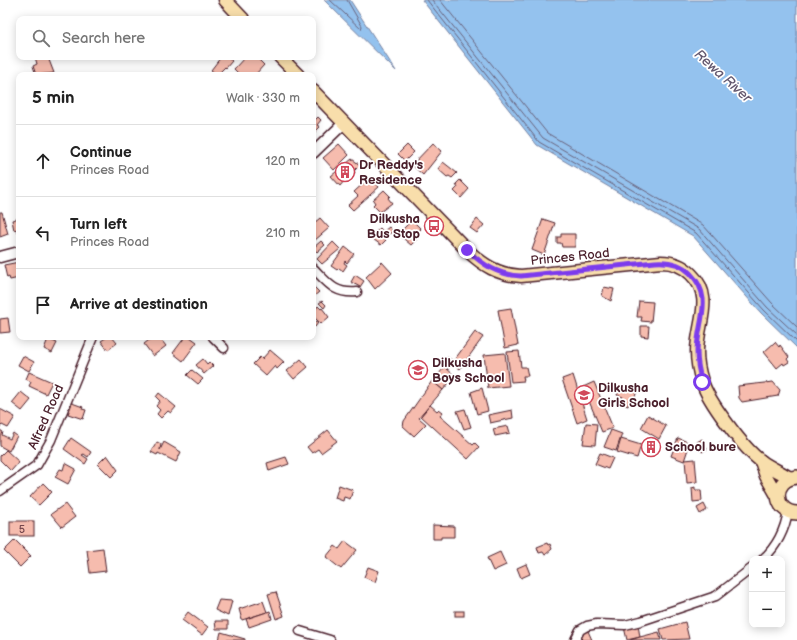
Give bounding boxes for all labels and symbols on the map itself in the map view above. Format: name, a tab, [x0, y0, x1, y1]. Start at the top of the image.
water label: Rewa River	[691, 46, 756, 107]
place label: Dr Reddy's Residence	[359, 157, 423, 188]
building icon: Dr Reddy's Residence	[334, 161, 356, 183]
place label: Dilkusha Bus Stop	[367, 211, 421, 242]
bus stop icon: Dilkusha Bus Stop	[423, 215, 445, 237]
route end	[458, 241, 476, 259]
street label: Princes Road	[530, 245, 610, 269]
place label: Dilkusha Boys School	[432, 355, 505, 386]
school or university icon: Dilkusha Boys School	[407, 359, 429, 381]
route start	[693, 373, 711, 391]
place label: Dilkusha Girls School	[598, 380, 669, 411]
street label: Alfred Road	[25, 382, 67, 452]
school or university icon: Dilkusha Girls School	[573, 384, 595, 406]
building icon: School bure	[640, 436, 662, 458]
place label: School bure	[665, 439, 737, 455]
house number: 5	[19, 523, 25, 536]

